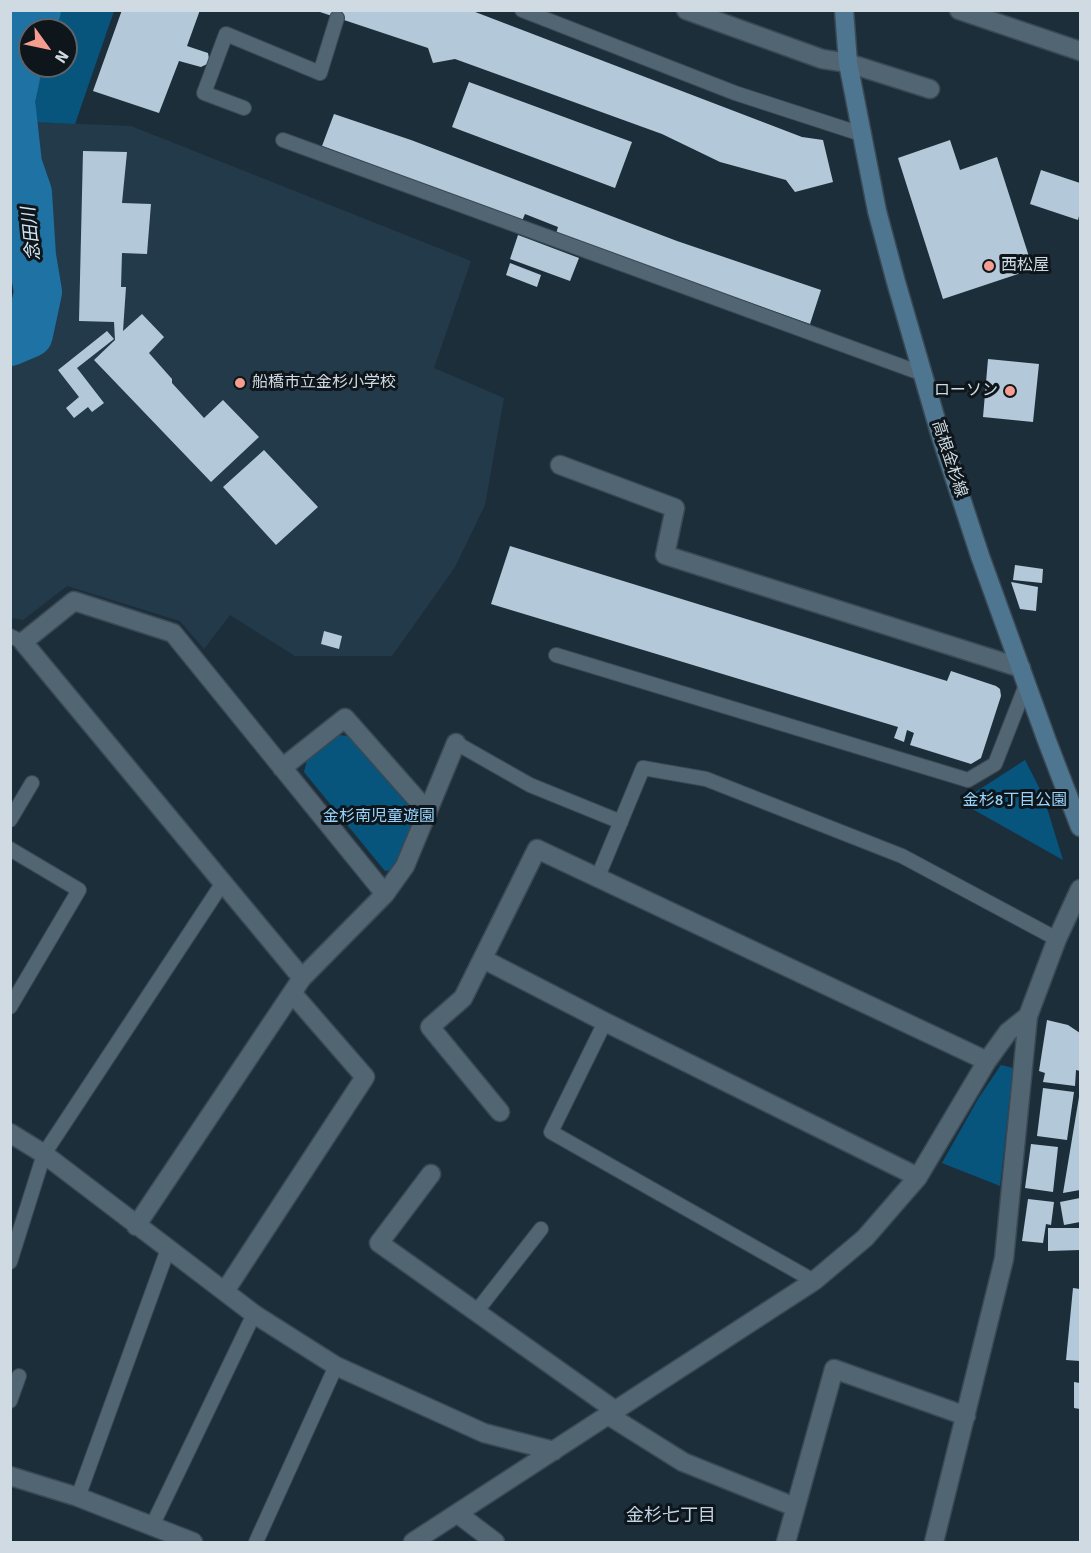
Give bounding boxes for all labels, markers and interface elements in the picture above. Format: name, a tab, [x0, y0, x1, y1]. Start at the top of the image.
north arrow	[18, 18, 78, 78]
text: N	[50, 47, 73, 67]
water label: 念田川	[18, 206, 46, 262]
place label: 西松屋	[1001, 256, 1049, 276]
marker: 西松屋	[982, 259, 996, 273]
place label: 船橋市立金杉小学校	[252, 373, 396, 393]
marker: 船橋市立金杉小学校	[233, 376, 247, 390]
place label: ローソン	[934, 381, 998, 401]
marker: ローソン	[1003, 384, 1017, 398]
street label: 高根金杉線	[928, 418, 970, 500]
park label: 金杉8丁目公園	[963, 791, 1067, 811]
park label: 金杉南児童遊園	[323, 807, 435, 827]
district label: 金杉七丁目	[626, 1505, 716, 1527]

